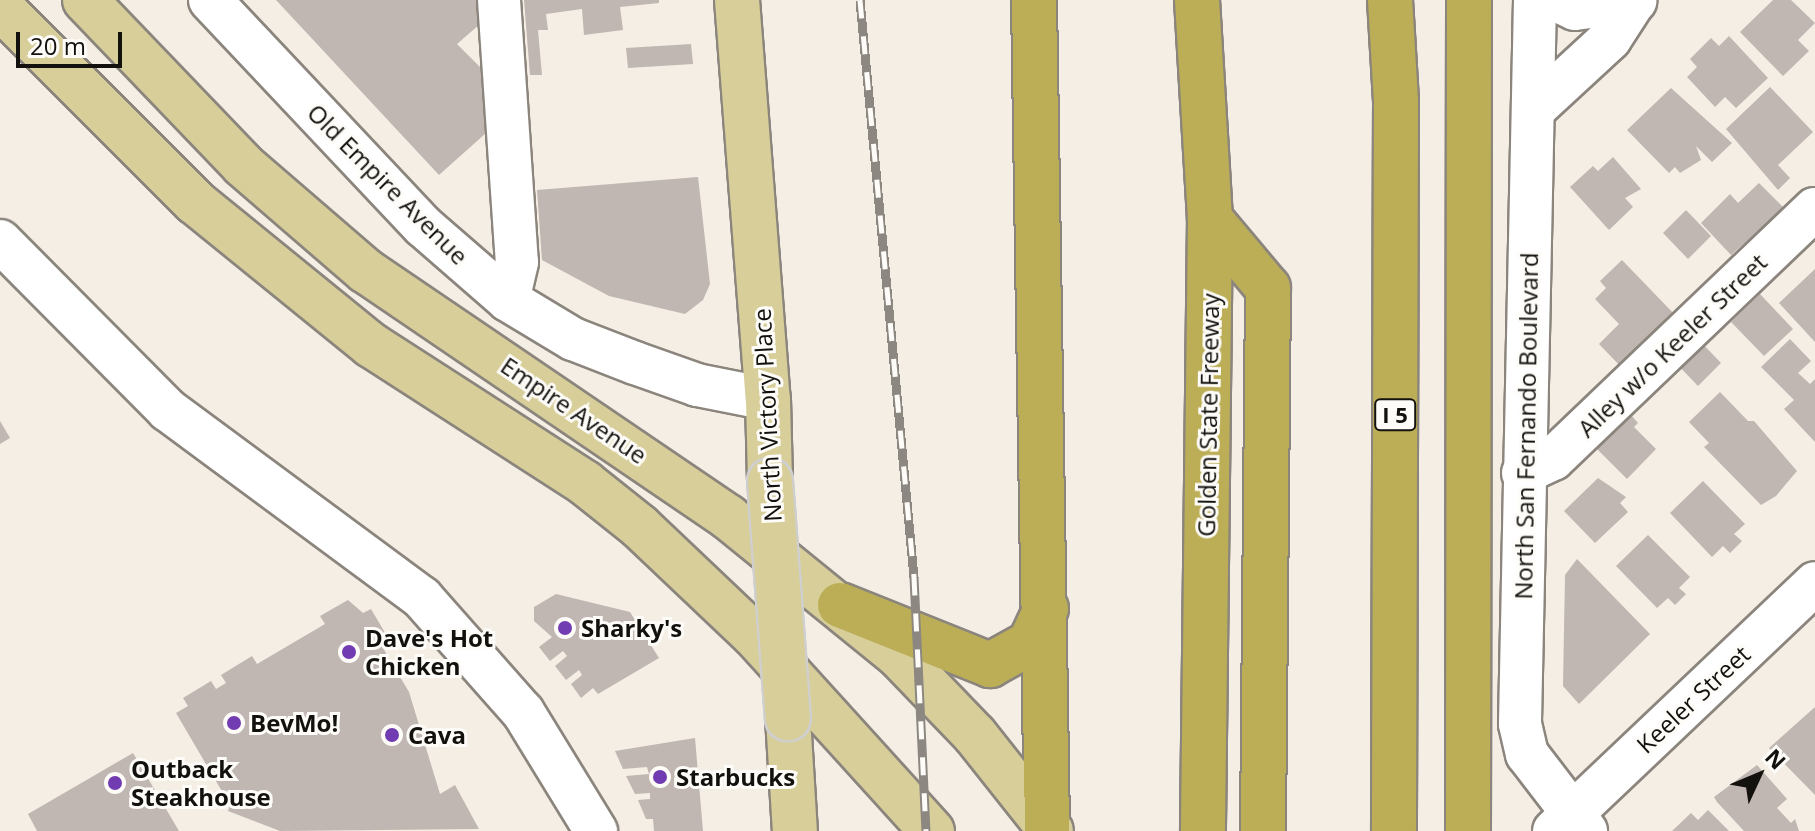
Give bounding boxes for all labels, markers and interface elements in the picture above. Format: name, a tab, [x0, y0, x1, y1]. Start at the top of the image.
scale bar	[20, 16, 126, 66]
text: 20 m	[30, 29, 86, 62]
street label: Old Empire Avenue	[302, 98, 474, 270]
street label: Alley w/o Keeler Street	[1572, 247, 1772, 443]
street label: North San Fernando Boulevard	[1509, 252, 1543, 600]
street label: Golden State Freeway	[1191, 293, 1225, 537]
street label: North Victory Place	[747, 308, 787, 522]
street label: Empire Avenue	[496, 351, 652, 469]
road number: I 5	[1373, 397, 1417, 433]
place label: Sharky's	[581, 614, 682, 642]
marker: Sharky's	[556, 619, 574, 637]
place label: Dave's Hot Chicken	[365, 624, 493, 680]
street label: Keeler Street	[1630, 639, 1756, 759]
marker: Dave's Hot Chicken	[340, 643, 358, 661]
place label: BevMo!	[250, 709, 338, 737]
marker: BevMo!	[225, 714, 243, 732]
place label: Cava	[408, 721, 466, 749]
marker: Cava	[383, 726, 401, 744]
north arrow	[1719, 735, 1799, 815]
text: N	[1759, 741, 1793, 775]
place label: Outback Steakhouse	[131, 755, 271, 811]
place label: Starbucks	[676, 763, 795, 791]
marker: Starbucks	[651, 768, 669, 786]
marker: Outback Steakhouse	[106, 774, 124, 792]

